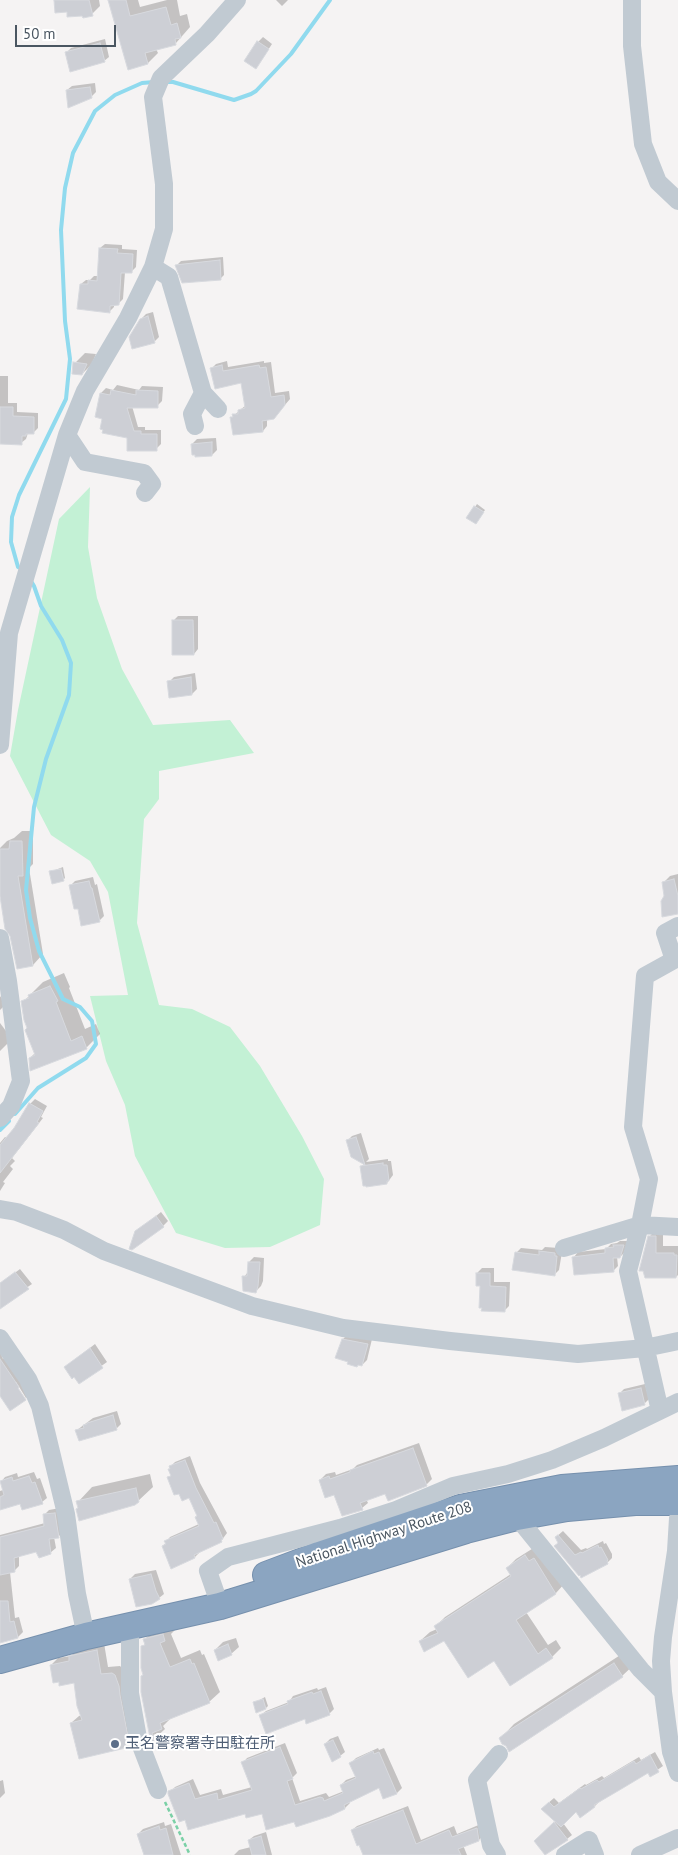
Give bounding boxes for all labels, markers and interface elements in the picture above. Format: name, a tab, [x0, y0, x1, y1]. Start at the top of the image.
scale bar	[18, 15, 119, 47]
text: 50 m	[23, 24, 56, 43]
street label: National Highway Route 208	[294, 1498, 474, 1572]
place label: 玉名警察署寺田駐在所	[125, 1735, 275, 1753]
marker: 玉名警察署寺田駐在所	[109, 1738, 121, 1750]

